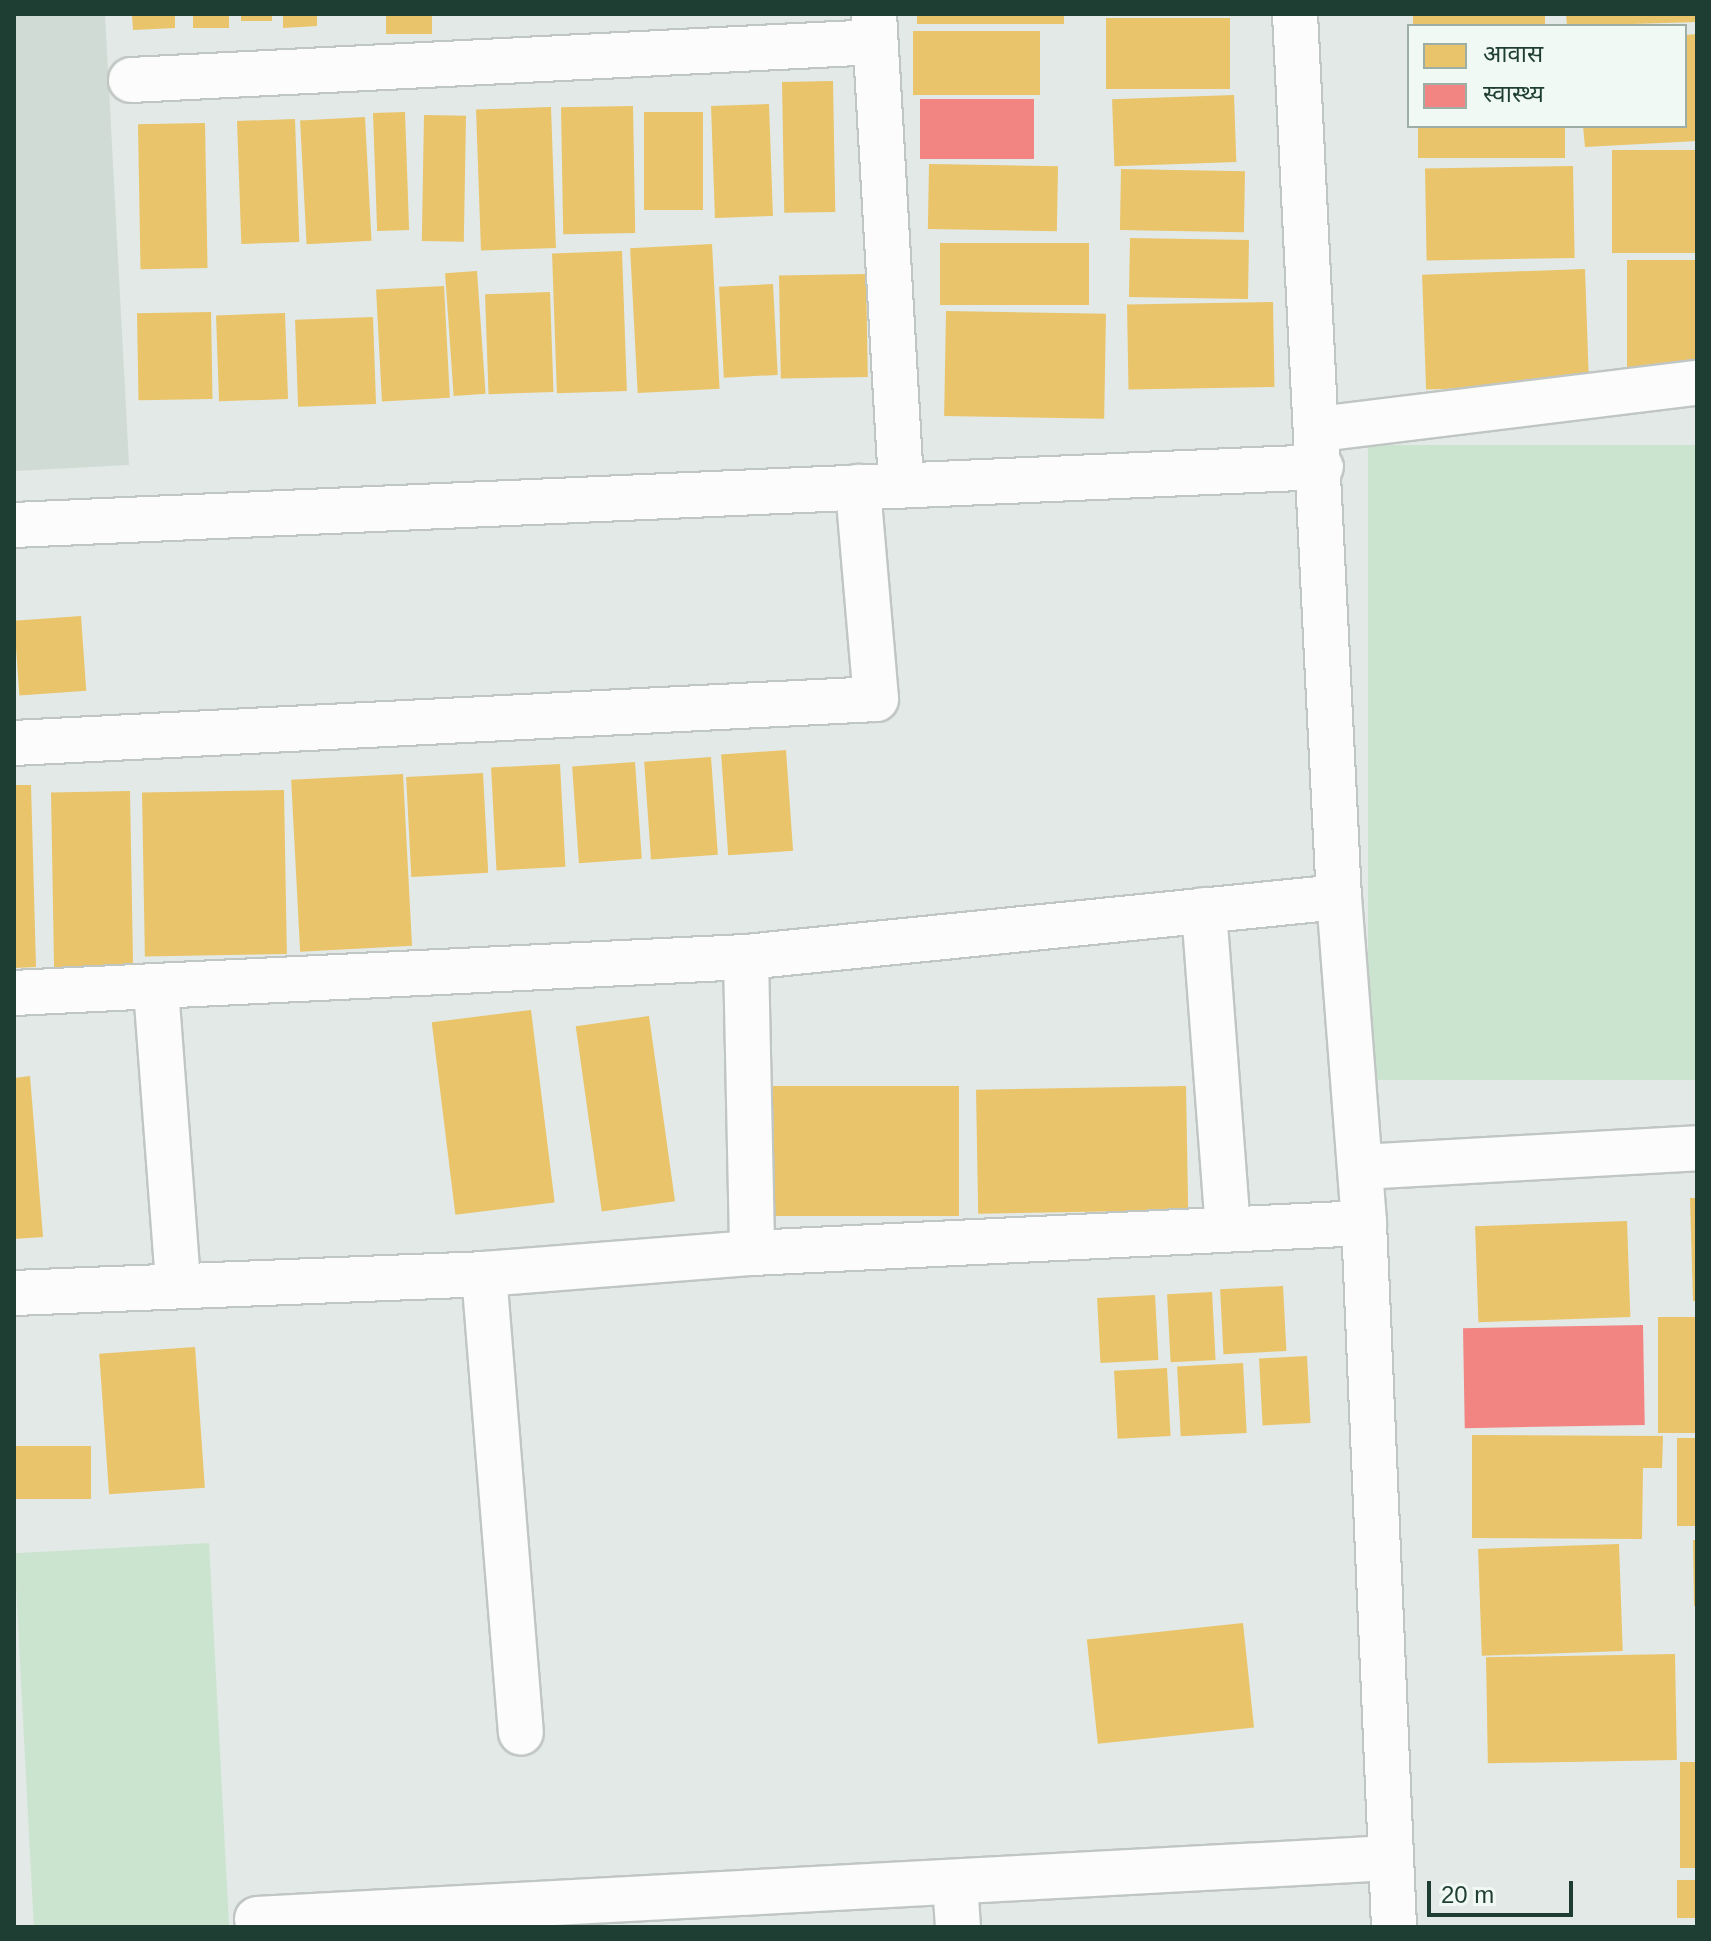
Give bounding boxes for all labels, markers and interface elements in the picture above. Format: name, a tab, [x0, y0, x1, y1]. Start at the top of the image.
legend	[1407, 24, 1687, 128]
text: आवास	[1483, 40, 1543, 67]
text: स्वास्थ्य	[1483, 80, 1544, 107]
scale bar	[1431, 1865, 1577, 1915]
text: 20 m	[1441, 1881, 1494, 1908]

